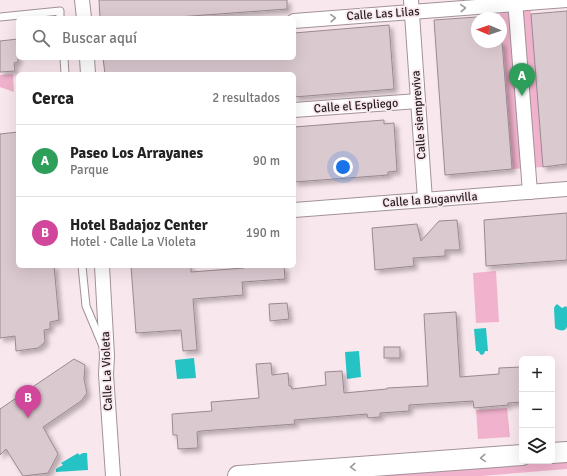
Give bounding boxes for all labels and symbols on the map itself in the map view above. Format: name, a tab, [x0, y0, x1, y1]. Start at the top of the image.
street label: Calle Las Lilas	[346, 4, 420, 24]
one-way arrow	[460, 4, 466, 13]
north arrow	[471, 12, 507, 48]
one-way arrow	[330, 13, 336, 22]
pin: A	[509, 63, 535, 96]
street label: Calle siempreviva	[408, 70, 430, 160]
street label: Calle el Espliego	[313, 96, 399, 116]
your location	[333, 157, 353, 177]
street label: Calle la Buganvilla	[382, 189, 478, 211]
street label: Calle La Violeta	[98, 331, 116, 411]
pin: B	[15, 385, 41, 418]
one-way arrow	[480, 453, 486, 462]
one-way arrow	[350, 463, 356, 472]

